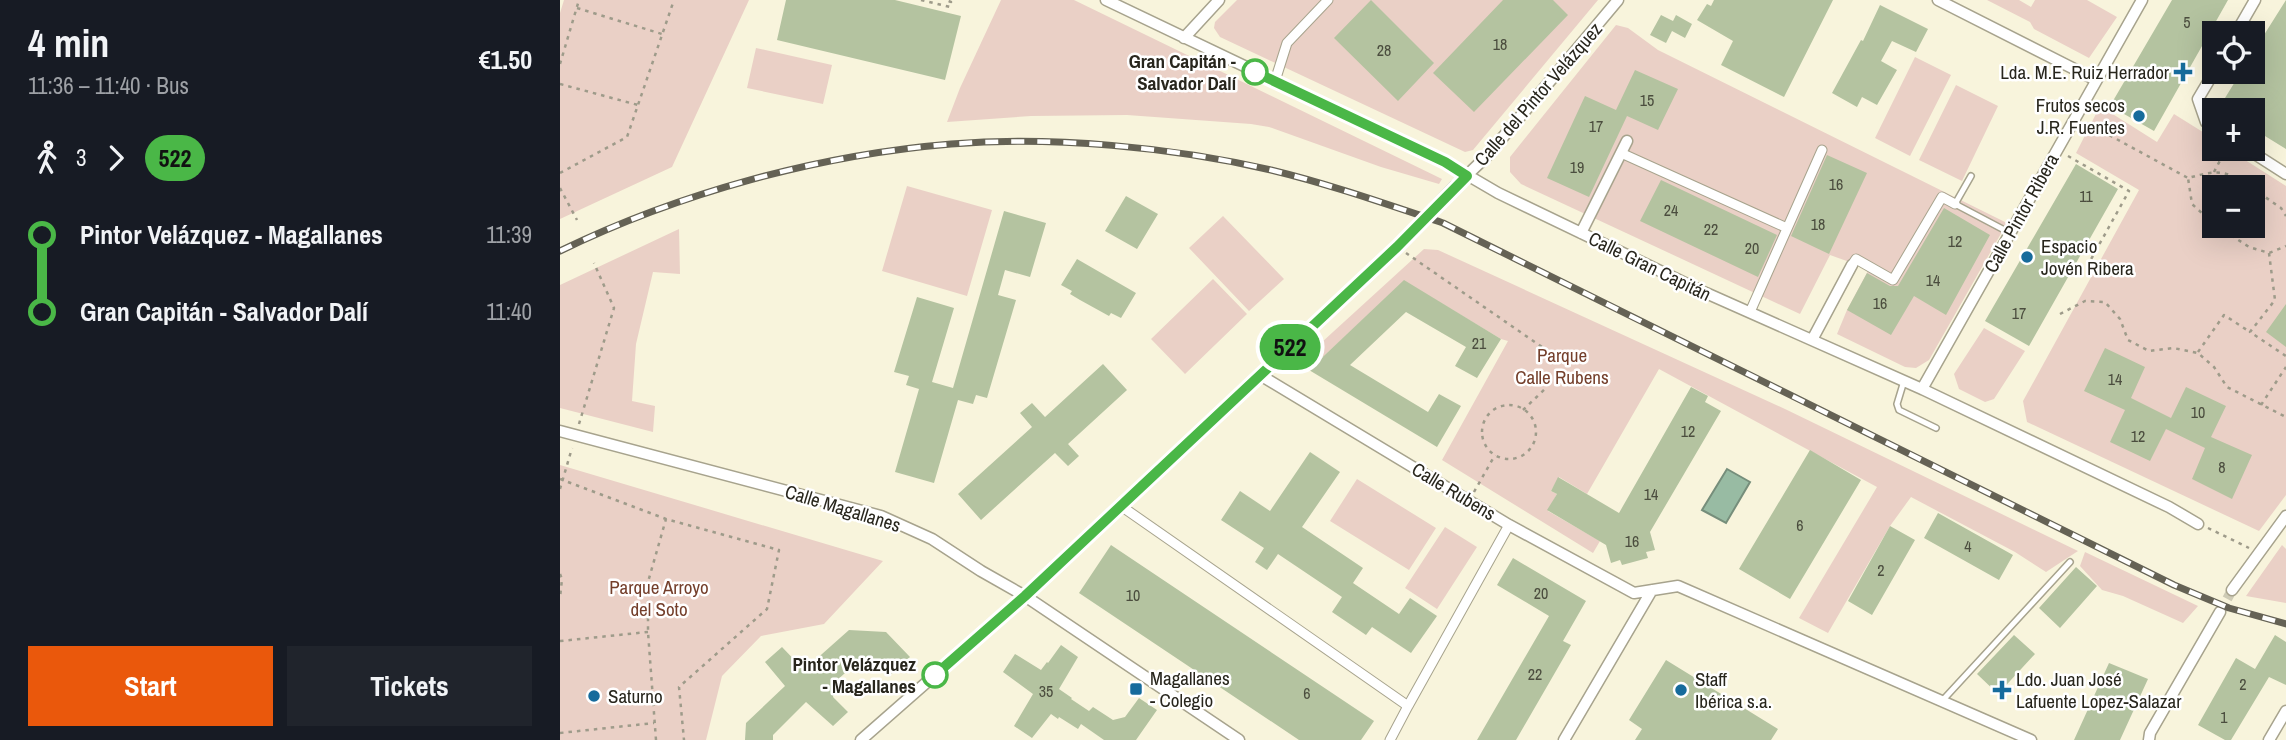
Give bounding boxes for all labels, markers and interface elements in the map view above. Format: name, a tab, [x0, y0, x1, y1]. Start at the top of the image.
house number: 5	[2183, 11, 2191, 33]
street label: Calle del Pintor Velázquez	[1468, 16, 1608, 171]
text: 4 min	[28, 18, 109, 69]
map controls	[2202, 21, 2265, 238]
button: locate	[2202, 21, 2265, 84]
house number: 18	[1493, 33, 1507, 55]
house number: 28	[1377, 39, 1391, 61]
text: €1.50	[479, 42, 532, 77]
place label: Gran Capitán - Salvador Dalí	[1129, 48, 1237, 96]
marker: Gran Capitán - Salvador Dalí	[1242, 59, 1268, 85]
place label: Lda. M.E. Ruiz Herrador	[2000, 59, 2170, 85]
marker: Lda. M.E. Ruiz Herrador	[2175, 64, 2191, 80]
text: 11:36 – 11:40 · Bus	[28, 70, 189, 101]
house number: 15	[1640, 89, 1654, 111]
place label: Frutos secos J.R. Fuentes	[2036, 92, 2125, 140]
button: +	[2202, 98, 2265, 161]
marker: Frutos secos J.R. Fuentes	[2131, 108, 2147, 124]
house number: 17	[1589, 115, 1603, 137]
icon: walk	[28, 139, 66, 177]
icon: forward	[97, 139, 135, 177]
text: 3	[76, 142, 87, 173]
text: 522	[159, 142, 191, 174]
street label: Calle Pintor Ribera	[1978, 148, 2065, 277]
house number: 19	[1570, 156, 1584, 178]
house number: 16	[1829, 173, 1843, 195]
button: −	[2202, 175, 2265, 238]
house number: 11	[2079, 185, 2094, 207]
house number: 24	[1664, 199, 1678, 221]
house number: 18	[1811, 213, 1825, 235]
text: Pintor Velázquez - Magallanes	[80, 217, 383, 252]
house number: 22	[1704, 218, 1718, 240]
text: 11:39	[486, 219, 532, 250]
street label: Calle Gran Capitán	[1584, 225, 1716, 307]
house number: 12	[1948, 230, 1962, 252]
place label: Espacio Jovén Ribera	[2041, 233, 2134, 281]
house number: 20	[1745, 237, 1759, 259]
marker: Espacio Jovén Ribera	[2019, 249, 2035, 265]
house number: 14	[1926, 269, 1940, 291]
house number: 16	[1873, 292, 1887, 314]
text: Gran Capitán - Salvador Dalí	[80, 294, 368, 329]
text: 11:40	[486, 296, 532, 327]
house number: 17	[2012, 302, 2026, 324]
line badge: 522	[1250, 324, 1330, 370]
text: 522	[1274, 331, 1306, 363]
house number: 21	[1472, 332, 1487, 354]
park label: Parque Calle Rubens	[1515, 342, 1609, 390]
house number: 14	[2108, 368, 2122, 390]
house number: 10	[2191, 401, 2205, 423]
house number: 12	[1681, 420, 1695, 442]
house number: 12	[2131, 425, 2145, 447]
street label: Calle Rubens	[1407, 456, 1501, 526]
house number: 8	[2218, 456, 2226, 478]
street label: Calle Magallanes	[782, 478, 904, 538]
house number: 14	[1644, 483, 1658, 505]
house number: 6	[1796, 514, 1804, 536]
house number: 16	[1625, 530, 1639, 552]
house number: 4	[1964, 535, 1972, 557]
house number: 2	[1877, 559, 1885, 581]
park label: Parque Arroyo del Soto	[609, 574, 709, 622]
house number: 20	[1534, 582, 1548, 604]
house number: 10	[1126, 584, 1140, 606]
button: Start	[28, 646, 273, 726]
button: Tickets	[287, 646, 532, 726]
place label: Pintor Velázquez - Magallanes	[792, 651, 916, 699]
marker: Pintor Velázquez - Magallanes	[922, 662, 948, 688]
house number: 22	[1528, 663, 1542, 685]
place label: Magallanes - Colegio	[1150, 665, 1230, 713]
place label: Staff Ibérica s.a.	[1695, 666, 1772, 714]
place label: Ldo. Juan José Lafuente Lopez-Salazar	[2016, 666, 2182, 714]
house number: 2	[2239, 673, 2247, 695]
house number: 35	[1039, 680, 1053, 702]
marker: Magallanes - Colegio	[1128, 681, 1144, 697]
house number: 6	[1303, 682, 1311, 704]
marker: Staff Ibérica s.a.	[1673, 682, 1689, 698]
marker: Ldo. Juan José Lafuente Lopez-Salazar	[1994, 682, 2010, 698]
place label: Saturno	[608, 683, 663, 709]
marker: Saturno	[586, 688, 602, 704]
house number: 1	[2220, 706, 2228, 728]

